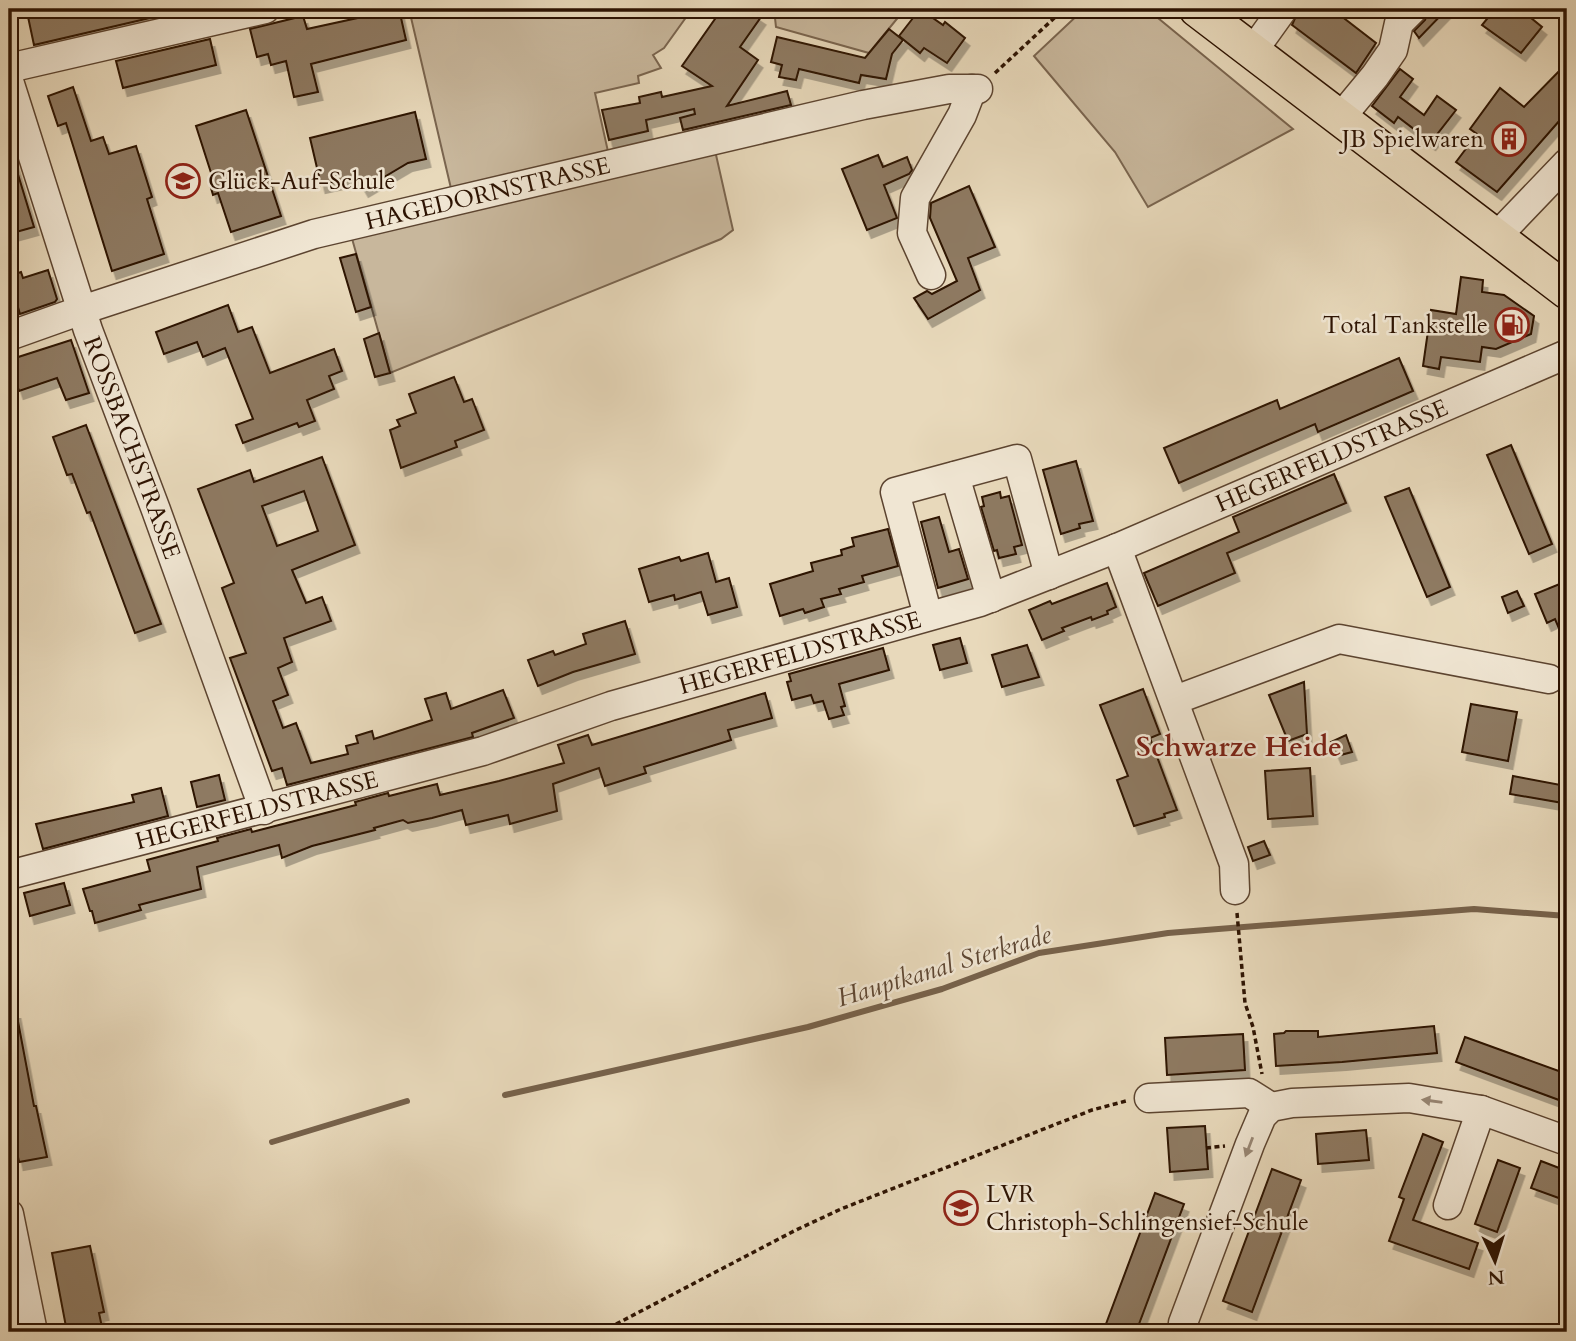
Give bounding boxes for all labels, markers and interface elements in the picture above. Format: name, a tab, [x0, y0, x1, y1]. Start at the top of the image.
building icon: JB Spielwaren	[1490, 120, 1528, 158]
place label: JB Spielwaren	[1339, 123, 1484, 156]
street label: HAGEDORNSTRASSE	[362, 148, 613, 238]
school or university icon: Glück-Auf-Schule	[164, 162, 202, 200]
place label: Glück-Auf-Schule	[208, 165, 395, 198]
fuel station icon: Total Tankstelle	[1493, 306, 1531, 344]
place label: Total Tankstelle	[1323, 309, 1488, 342]
street label: ROSSBACHSTRASSE	[75, 332, 189, 564]
street label: HEGERFELDSTRASSE	[1210, 391, 1453, 520]
street label: HEGERFELDSTRASSE	[675, 603, 925, 703]
district label: Schwarze Heide	[1136, 728, 1342, 766]
street label: HEGERFELDSTRASSE	[132, 763, 382, 858]
water label: Hauptkanal Sterkrade	[832, 916, 1056, 1015]
one-way arrow	[1420, 1095, 1442, 1106]
one-way arrow	[1243, 1137, 1254, 1158]
place label: LVR Christoph-Schlingensief-Schule	[986, 1178, 1309, 1239]
school or university icon: LVR Christoph-Schlingensief-Schule	[942, 1189, 980, 1227]
north arrow	[1460, 1226, 1530, 1296]
text: N	[1486, 1263, 1505, 1291]

